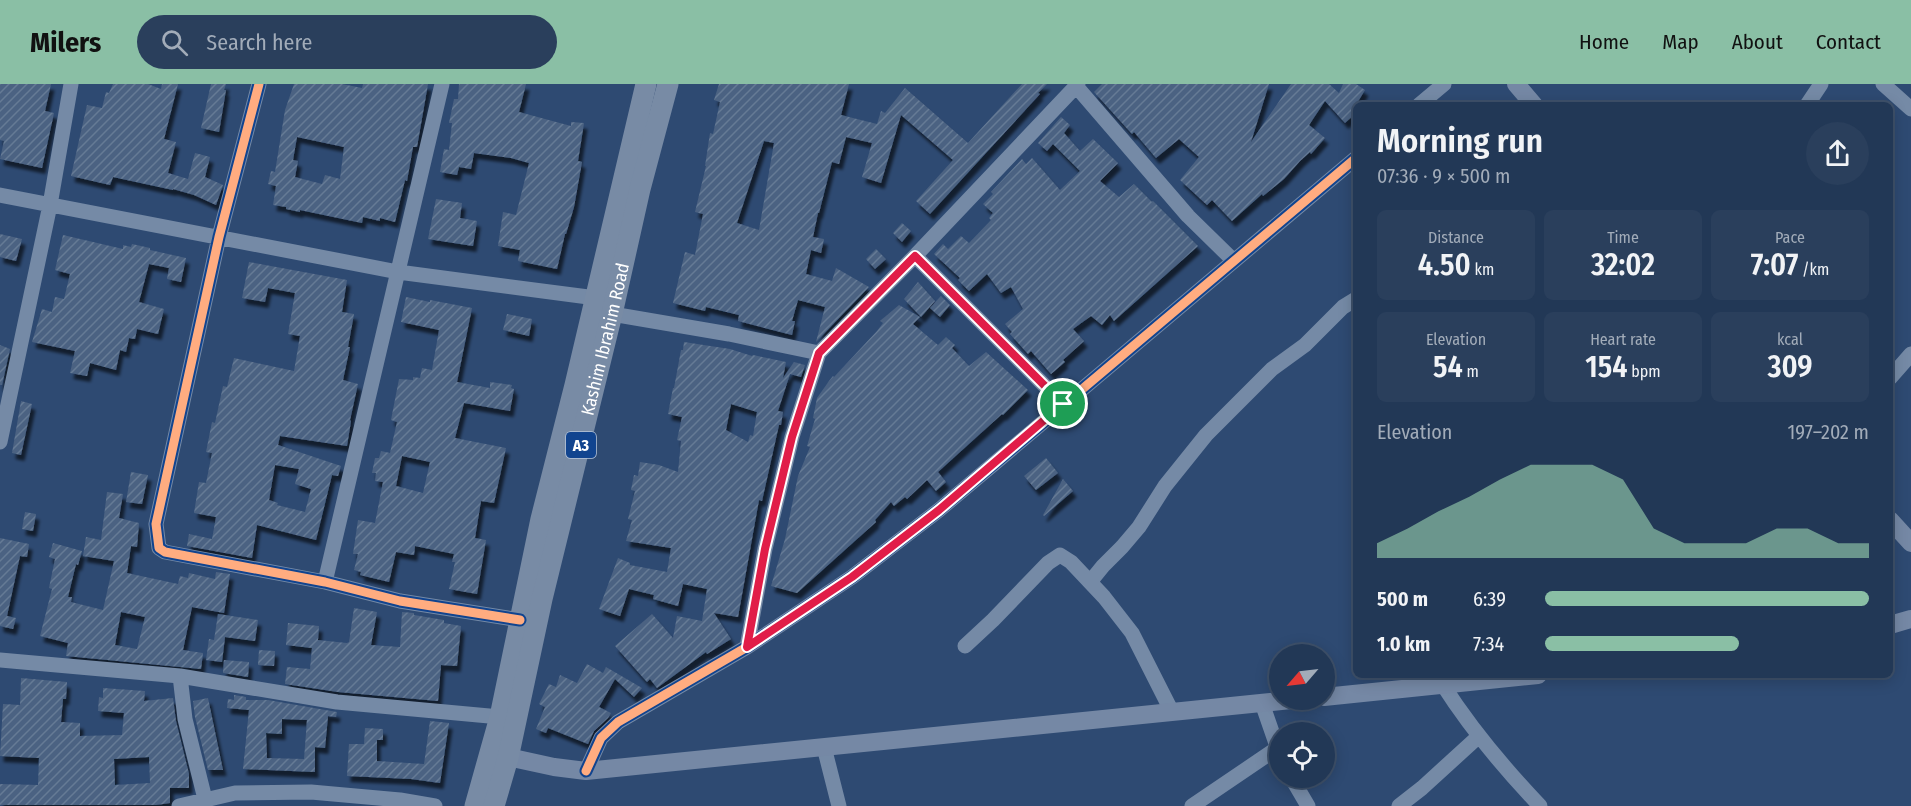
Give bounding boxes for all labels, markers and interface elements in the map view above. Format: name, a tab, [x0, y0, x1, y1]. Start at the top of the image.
search box	[137, 15, 557, 69]
text: Milers	[30, 26, 101, 59]
icon: search	[158, 26, 191, 59]
text: Search here	[206, 29, 312, 56]
text: Home	[1579, 29, 1629, 55]
text: Map	[1662, 29, 1699, 55]
text: About	[1732, 29, 1783, 55]
text: Contact	[1816, 29, 1881, 55]
text: Morning run	[1377, 121, 1543, 161]
button: share	[1806, 122, 1869, 185]
text: 07:36 · 9 × 500 m	[1377, 164, 1510, 188]
text: Distance	[1428, 228, 1484, 247]
text: Time	[1607, 228, 1639, 247]
text: Pace	[1775, 228, 1805, 247]
text: 4.50	[1418, 247, 1471, 283]
text: 32:02	[1591, 247, 1655, 283]
text: 7:07	[1751, 247, 1798, 283]
text: km	[1471, 260, 1494, 279]
text: /km	[1798, 260, 1829, 279]
street label: Kashim Ibrahim Road	[576, 261, 634, 418]
text: Elevation	[1426, 330, 1486, 349]
text: Heart rate	[1590, 330, 1656, 349]
text: kcal	[1777, 330, 1803, 349]
text: 54	[1433, 349, 1463, 385]
text: 154	[1585, 349, 1628, 385]
text: 309	[1767, 349, 1813, 385]
text: m	[1463, 362, 1479, 381]
text: bpm	[1628, 362, 1661, 381]
pin	[1037, 378, 1088, 429]
icon: arrive	[1046, 387, 1079, 420]
text: Elevation	[1377, 420, 1452, 444]
text: 197–202 m	[1788, 420, 1869, 444]
road number: A3	[566, 432, 596, 458]
text: 500 m	[1377, 587, 1428, 611]
text: 6:39	[1473, 587, 1506, 611]
text: 1.0 km	[1377, 632, 1430, 656]
text: 7:34	[1473, 632, 1504, 656]
north arrow	[1269, 644, 1335, 710]
map controls	[1269, 644, 1335, 788]
button: locate	[1269, 722, 1335, 788]

